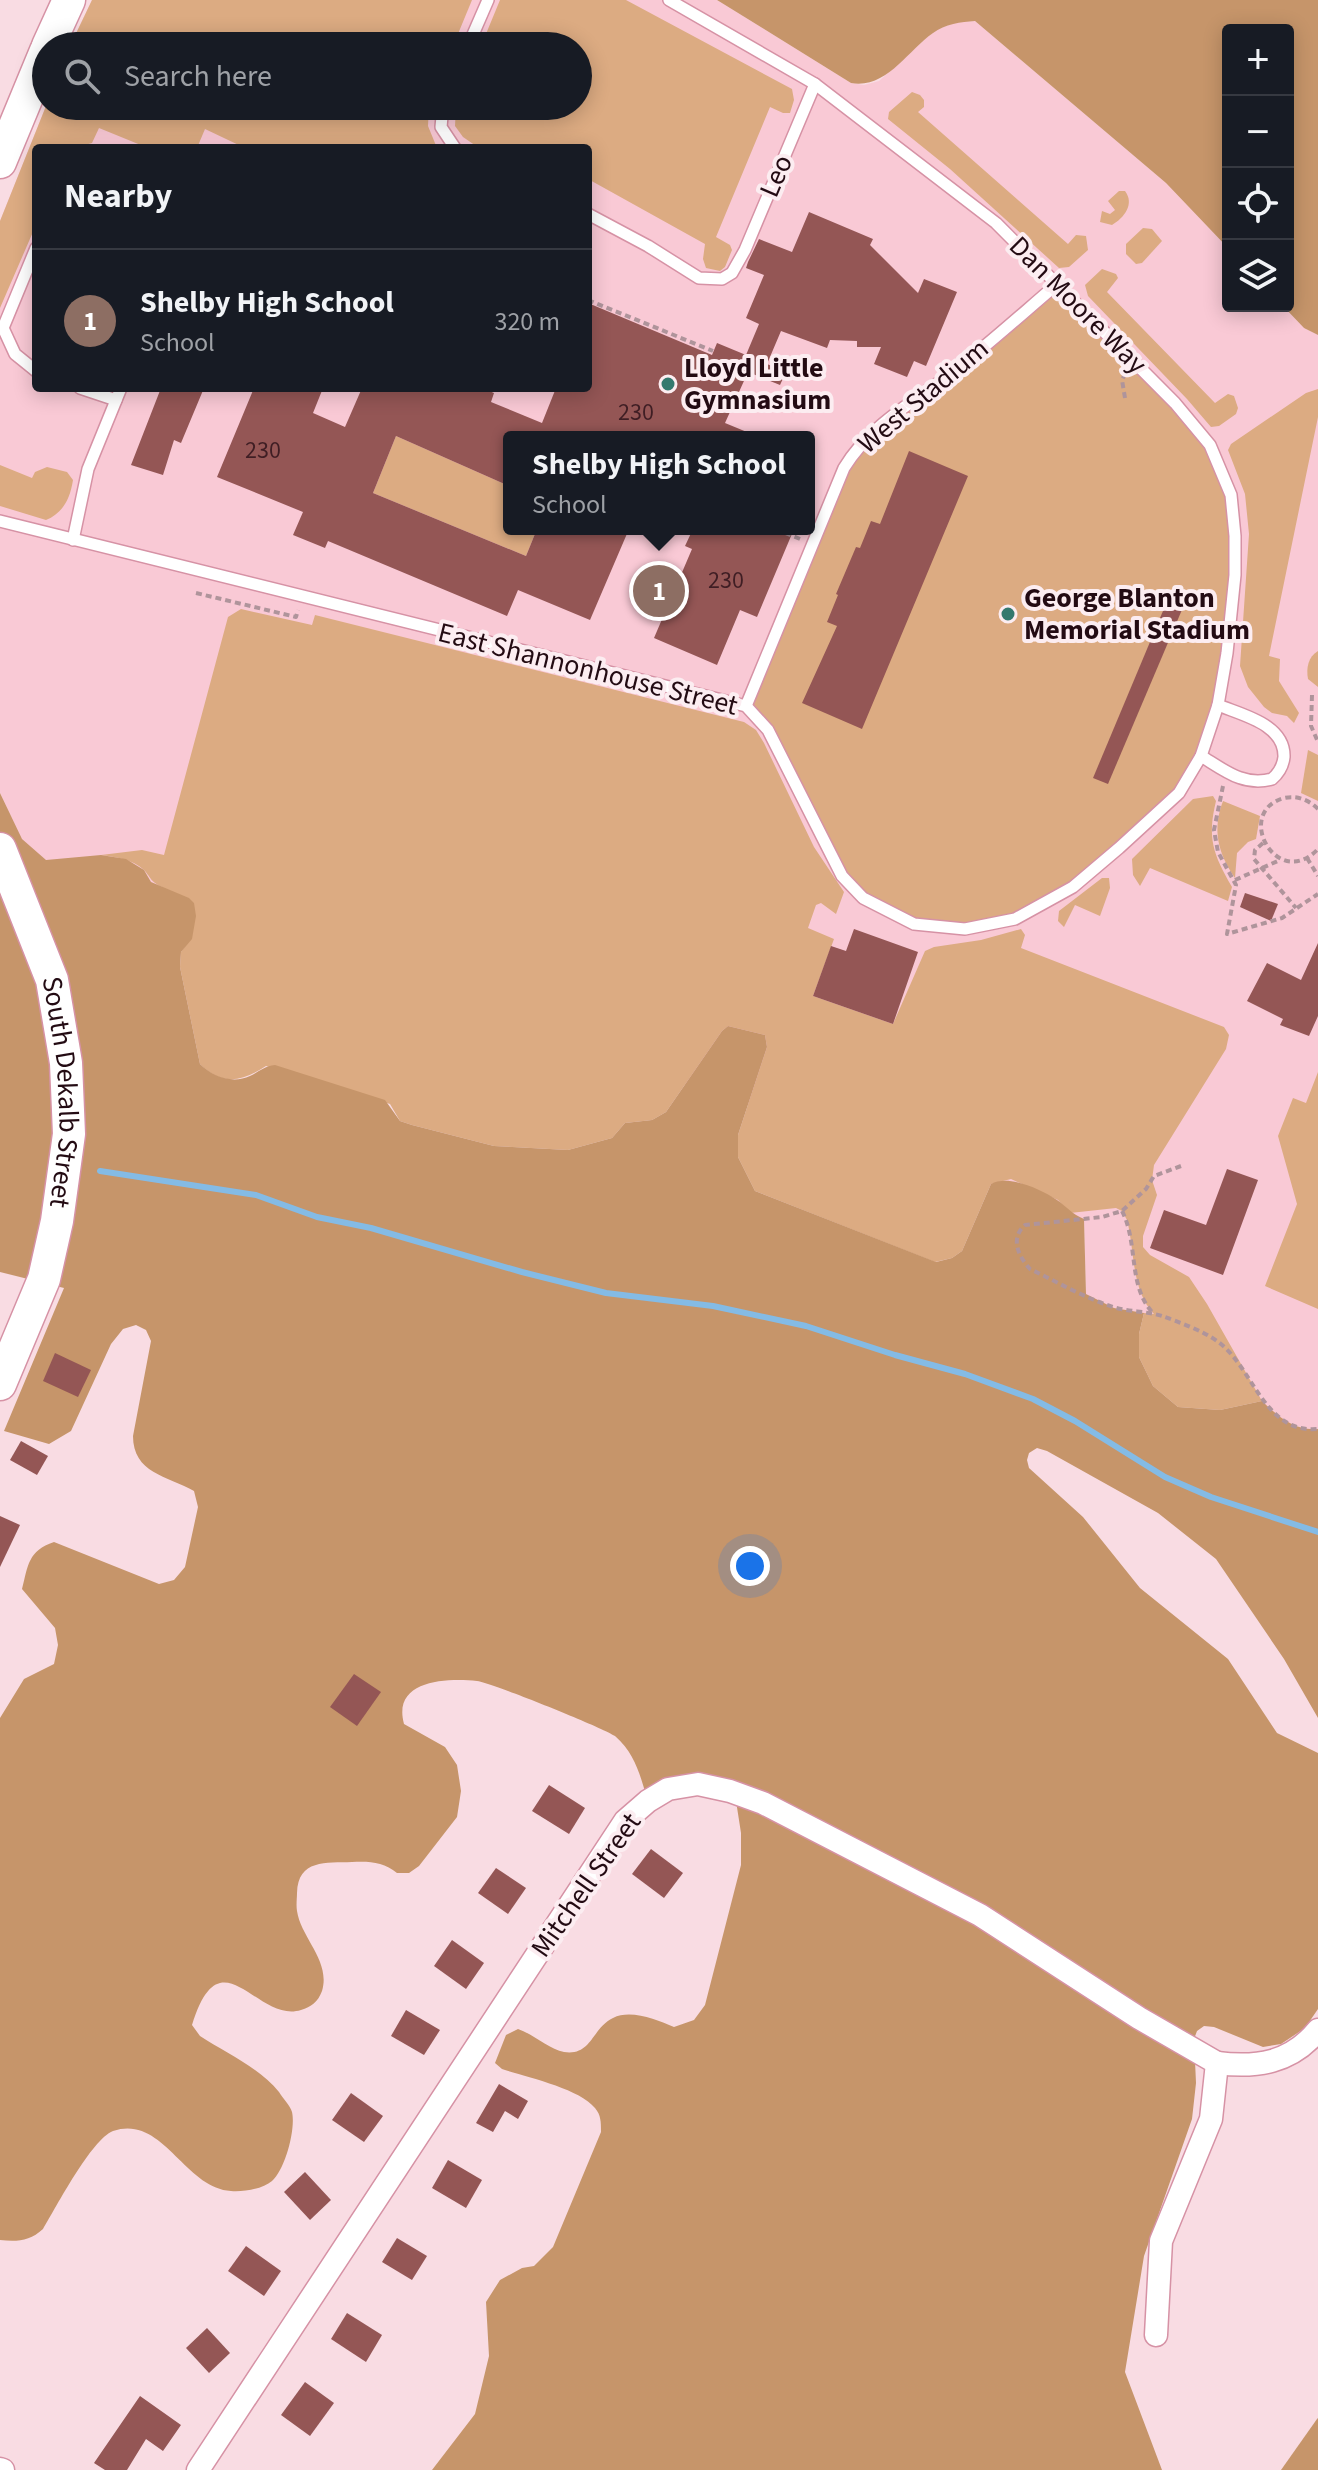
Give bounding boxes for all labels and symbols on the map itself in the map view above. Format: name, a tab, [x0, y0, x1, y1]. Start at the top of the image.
street label: Leo	[749, 149, 803, 203]
street label: Dan Moore Way	[1000, 227, 1156, 383]
street label: West Stadium	[849, 329, 997, 463]
place label: Lloyd Little Gymnasium	[684, 348, 831, 420]
marker: Lloyd Little Gymnasium	[659, 375, 677, 393]
house number: 230	[618, 395, 654, 430]
house number: 230	[245, 433, 281, 468]
pin: 1	[633, 561, 685, 621]
house number: 230	[708, 563, 744, 598]
place label: George Blanton Memorial Stadium	[1024, 578, 1250, 650]
marker: George Blanton Memorial Stadium	[999, 605, 1017, 623]
street label: East Shannonhouse Street	[434, 612, 743, 726]
street label: South Dekalb Street	[32, 973, 89, 1211]
your location	[730, 1546, 770, 1586]
street label: Mitchell Street	[521, 1804, 651, 1965]

